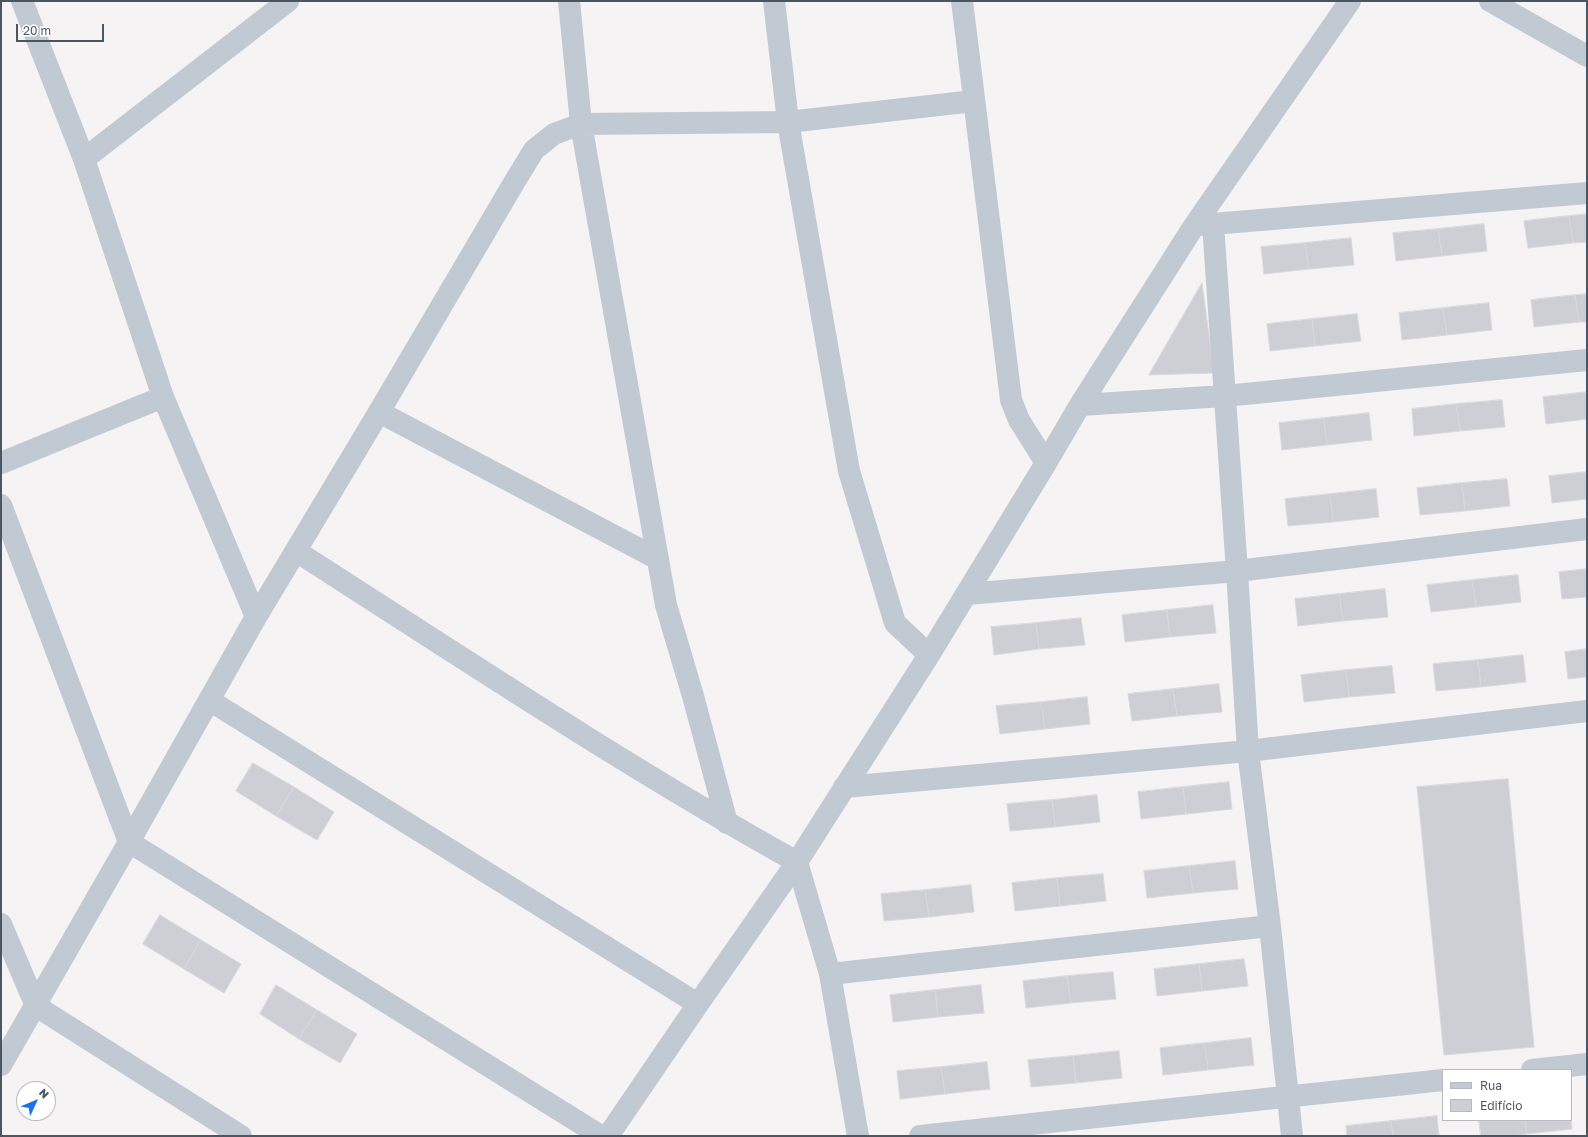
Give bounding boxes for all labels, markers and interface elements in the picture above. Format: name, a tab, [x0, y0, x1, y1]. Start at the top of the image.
scale bar	[18, 16, 106, 42]
text: 20 m	[23, 23, 51, 38]
legend	[1442, 1069, 1572, 1121]
text: Rua	[1480, 1078, 1502, 1093]
north arrow	[16, 1081, 56, 1121]
text: N	[37, 1085, 52, 1101]
text: Edifício	[1480, 1098, 1522, 1113]

